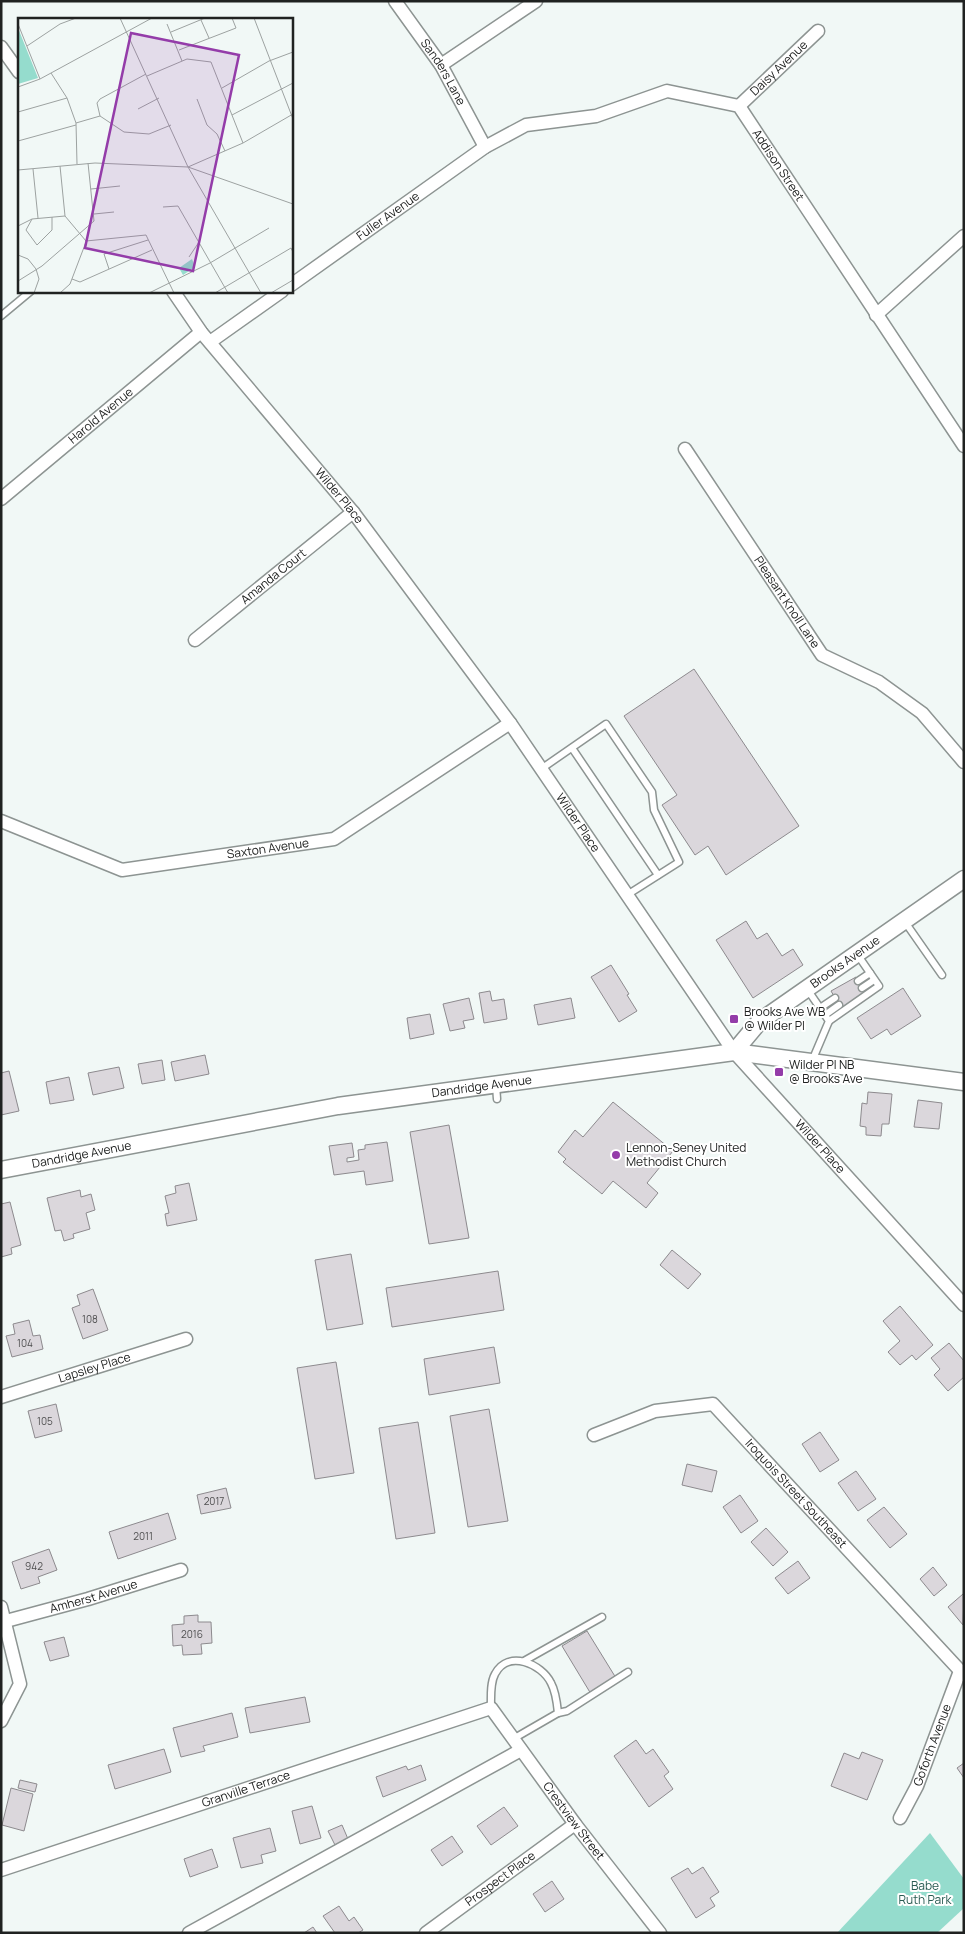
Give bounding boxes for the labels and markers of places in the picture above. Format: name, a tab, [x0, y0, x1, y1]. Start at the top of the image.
place label: Brooks Ave WB @ Wilder Pl	[744, 1003, 825, 1034]
marker: Brooks Ave WB @ Wilder Pl	[728, 1013, 740, 1025]
place label: Wilder Pl NB @ Brooks Ave	[789, 1056, 863, 1087]
marker: Wilder Pl NB @ Brooks Ave	[773, 1066, 785, 1078]
place label: Lennon-Seney United Methodist Church	[626, 1139, 746, 1170]
marker: Lennon-Seney United Methodist Church	[610, 1149, 622, 1161]

